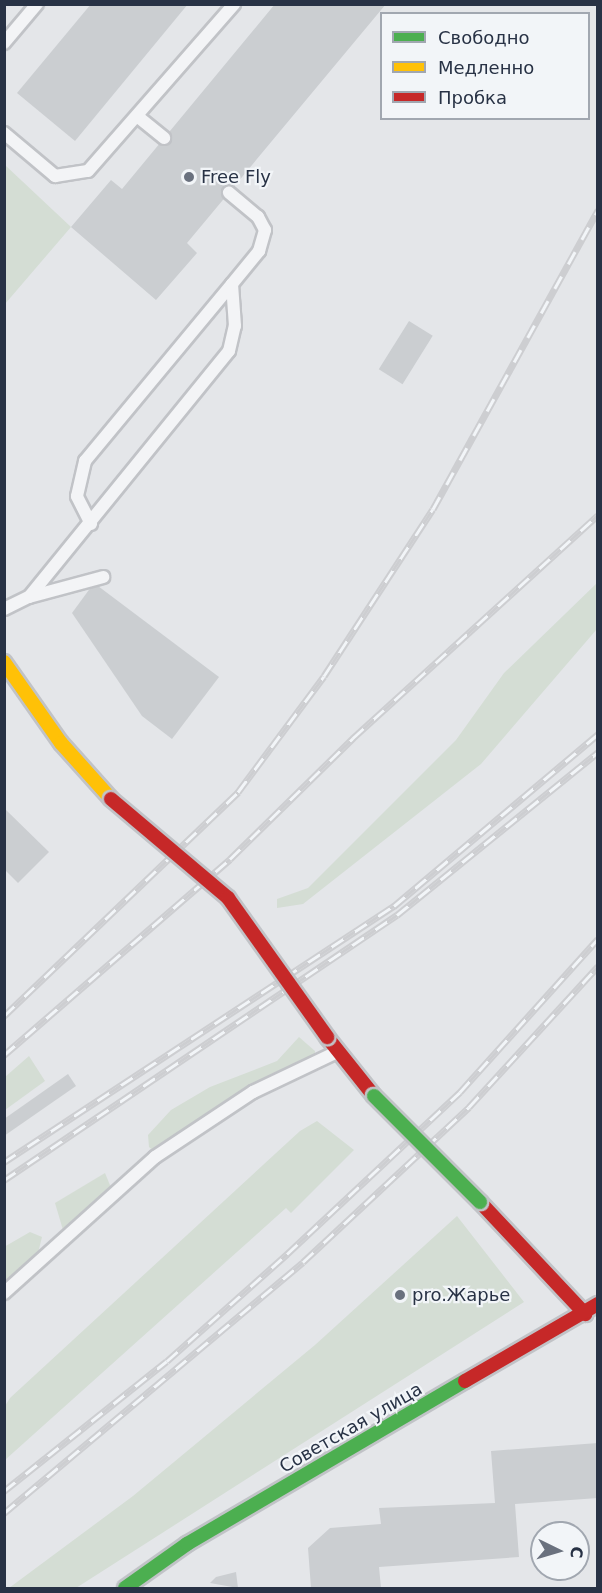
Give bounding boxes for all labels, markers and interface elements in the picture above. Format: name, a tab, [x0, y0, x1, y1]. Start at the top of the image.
legend	[380, 12, 590, 120]
text: Свободно	[438, 27, 530, 48]
text: Медленно	[438, 57, 534, 78]
text: Пробка	[438, 87, 507, 108]
place label: Free Fly	[201, 166, 271, 188]
marker: Free Fly	[182, 170, 196, 184]
place label: pro.Жарье	[412, 1284, 510, 1306]
marker: pro.Жарье	[393, 1288, 407, 1302]
street label: Советская улица	[276, 1378, 426, 1478]
north arrow	[530, 1521, 590, 1581]
text: С	[566, 1546, 586, 1559]

